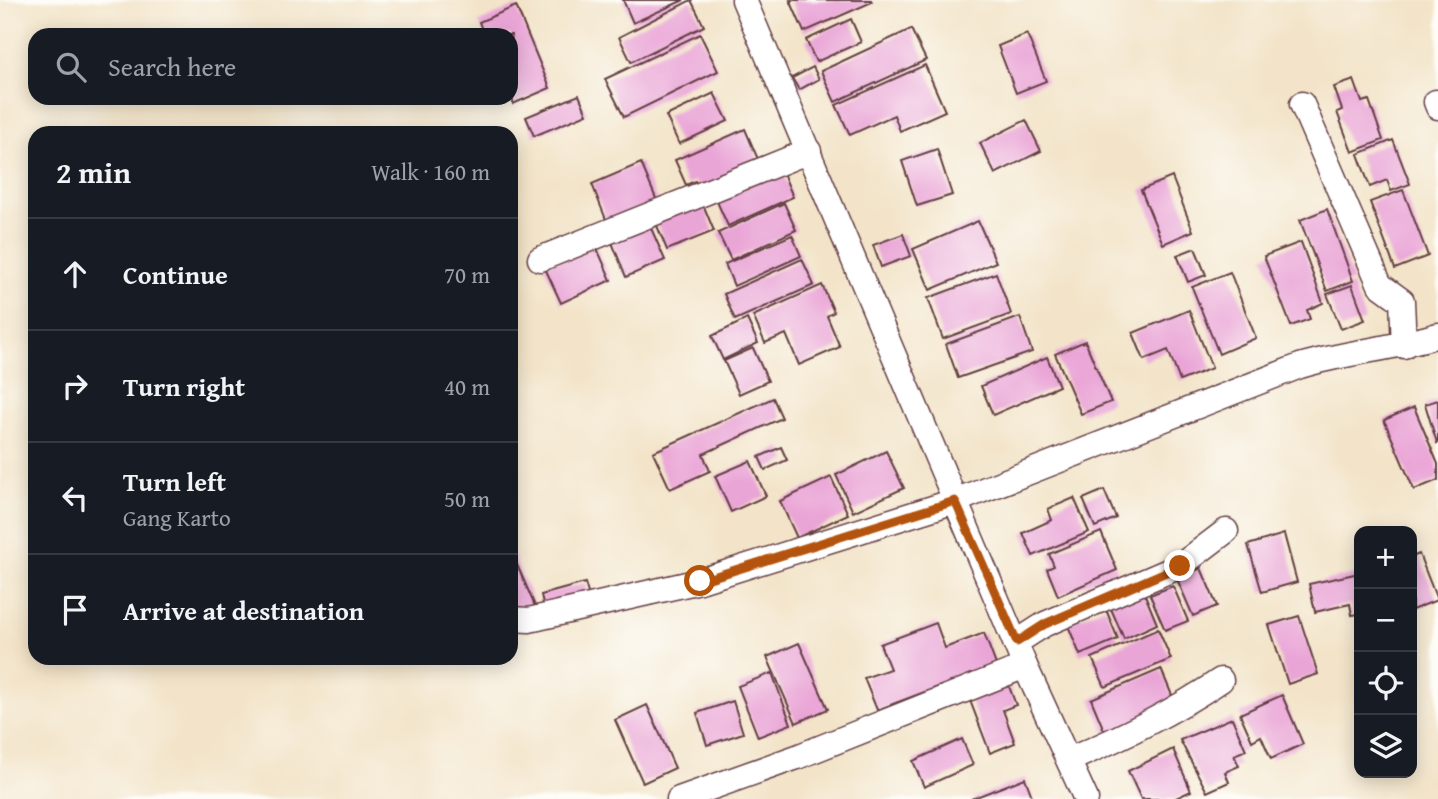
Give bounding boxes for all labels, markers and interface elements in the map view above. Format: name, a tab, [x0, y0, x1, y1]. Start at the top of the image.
search box	[28, 28, 518, 105]
text: Search here	[108, 47, 236, 86]
icon: search	[52, 48, 90, 86]
text: 2 min	[56, 150, 131, 194]
text: Walk · 160 m	[371, 155, 490, 188]
icon: ahead	[56, 255, 94, 293]
text: Continue	[123, 255, 228, 294]
text: 70 m	[444, 258, 490, 291]
icon: right	[56, 367, 94, 405]
text: Turn right	[123, 367, 245, 406]
text: 40 m	[444, 370, 490, 403]
text: Turn left	[123, 462, 226, 501]
icon: left	[56, 479, 94, 517]
text: 50 m	[444, 482, 490, 515]
text: Gang Karto	[123, 501, 231, 534]
map controls	[1354, 526, 1417, 778]
button: +	[1354, 526, 1417, 589]
route end	[1164, 550, 1195, 581]
route start	[684, 565, 715, 596]
button: −	[1354, 589, 1417, 652]
icon: arrive	[56, 591, 94, 629]
text: Arrive at destination	[123, 591, 364, 630]
button: locate	[1354, 652, 1417, 715]
button: layers	[1354, 715, 1417, 778]

